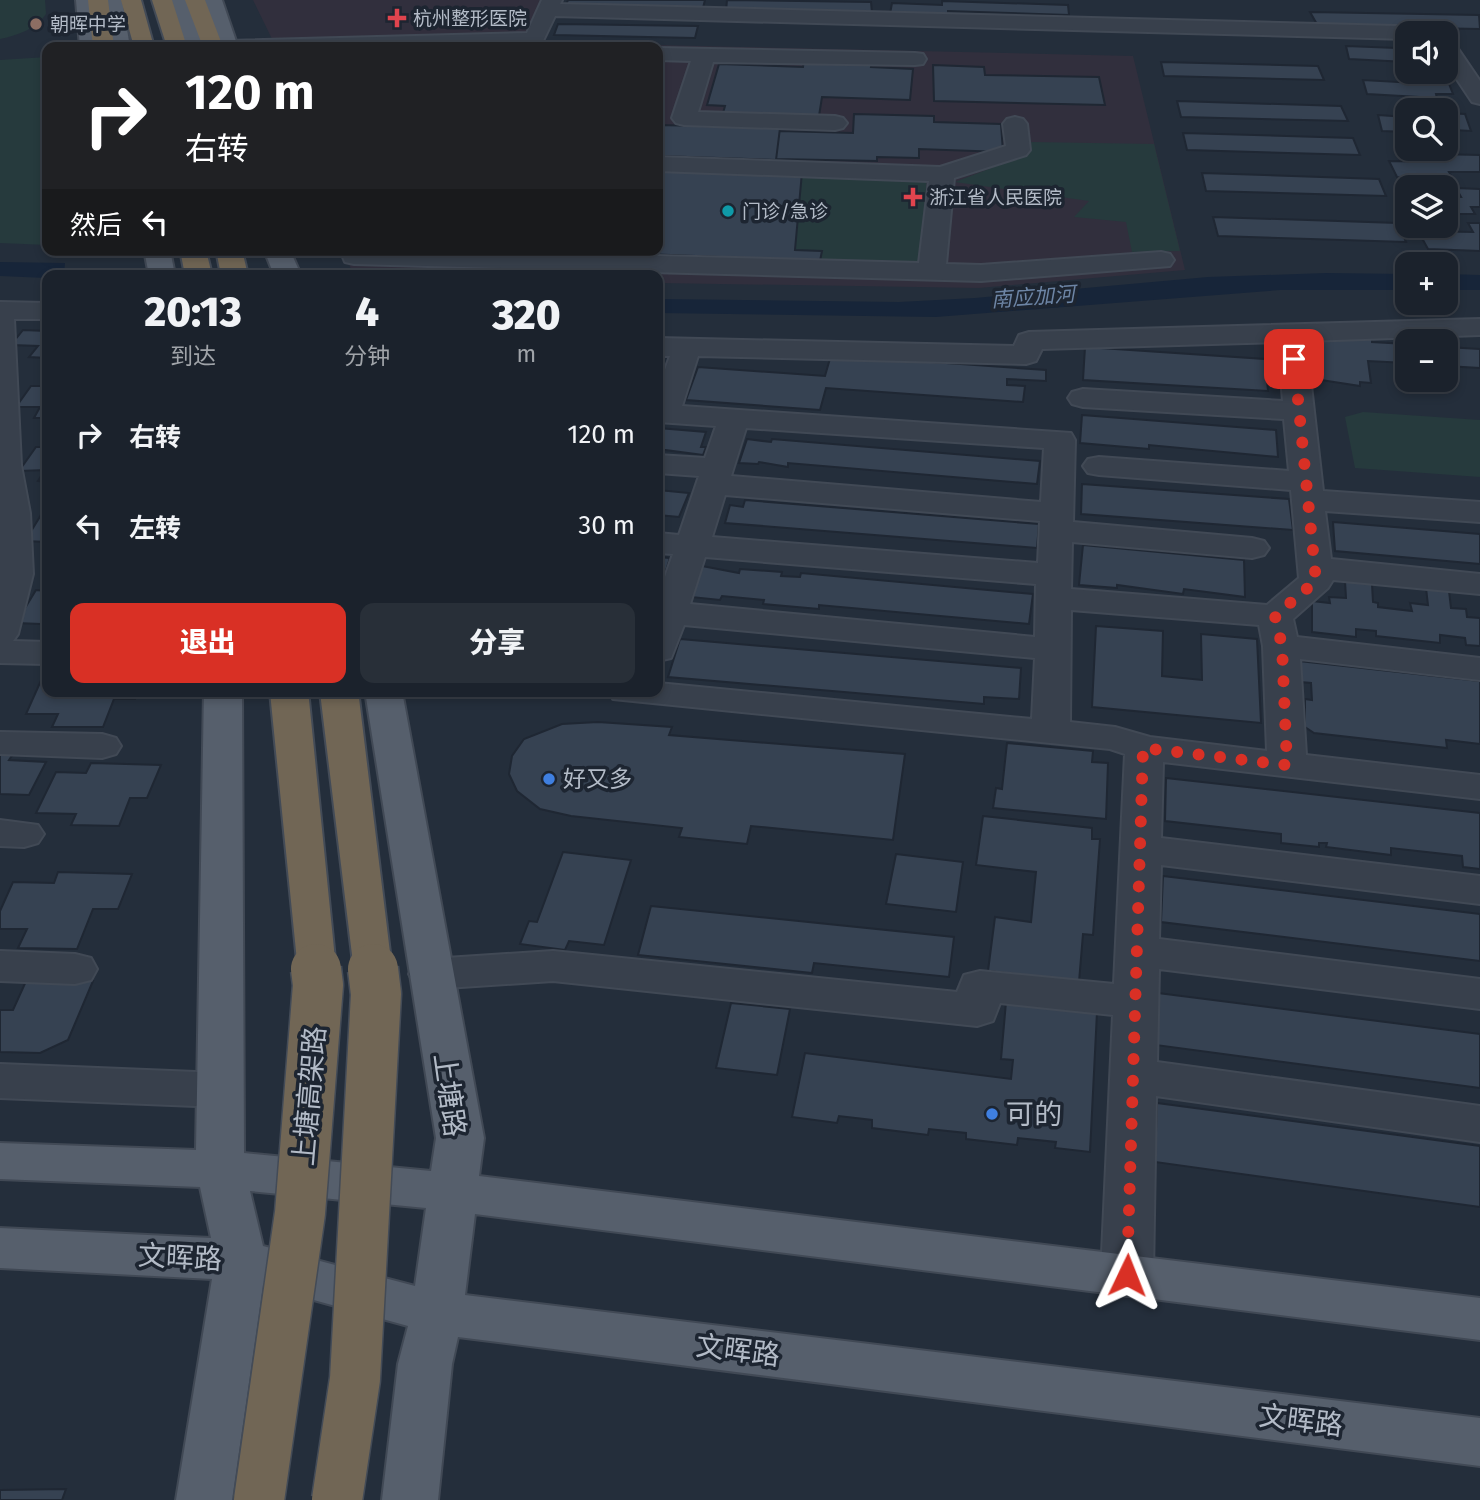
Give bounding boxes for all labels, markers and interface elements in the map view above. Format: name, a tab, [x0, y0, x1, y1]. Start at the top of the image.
place label: 杭州整形医院	[413, 7, 527, 30]
marker: 杭州整形医院	[387, 8, 407, 28]
place label: 朝晖中学	[50, 13, 126, 36]
marker: 朝晖中学	[28, 16, 44, 32]
map controls	[1395, 21, 1458, 392]
button: sound	[1395, 21, 1458, 84]
text: 120 m	[185, 63, 315, 122]
icon: right	[70, 70, 161, 161]
button: search	[1395, 98, 1458, 161]
text: 右转	[185, 130, 249, 168]
button: layers	[1395, 175, 1458, 238]
place label: 浙江省人民医院	[929, 186, 1062, 209]
marker: 浙江省人民医院	[903, 187, 923, 207]
place label: 门诊/急诊	[742, 200, 828, 223]
icon: left	[136, 203, 174, 241]
marker: 门诊/急诊	[720, 203, 736, 219]
text: 然后	[70, 210, 122, 241]
button: +	[1395, 252, 1458, 315]
water label: 南应加河	[990, 281, 1080, 313]
text: 20:13	[144, 287, 242, 337]
text: 4	[355, 287, 379, 337]
text: 320	[492, 290, 561, 340]
pin	[1264, 329, 1324, 389]
button: −	[1395, 329, 1458, 392]
text: m	[517, 340, 536, 368]
icon: arrive	[1275, 340, 1313, 378]
text: 到达	[170, 342, 216, 370]
text: 分钟	[344, 342, 390, 370]
icon: right	[70, 416, 108, 454]
text: 120 m	[567, 419, 635, 450]
text: 右转	[129, 422, 181, 453]
icon: left	[70, 507, 108, 545]
text: 30 m	[578, 510, 635, 541]
text: 左转	[129, 513, 181, 544]
button: 退出	[70, 603, 346, 683]
button: 分享	[360, 603, 635, 683]
place label: 好又多	[563, 765, 632, 793]
marker: 好又多	[541, 771, 557, 787]
street label: 上塘高架路	[287, 1025, 332, 1167]
street label: 上塘路	[427, 1051, 472, 1139]
place label: 可的	[1006, 1098, 1062, 1131]
marker: 可的	[984, 1106, 1000, 1122]
position arrow	[1090, 1238, 1164, 1312]
street label: 文晖路	[137, 1239, 223, 1276]
street label: 文晖路	[694, 1329, 782, 1372]
street label: 文晖路	[1257, 1399, 1345, 1442]

